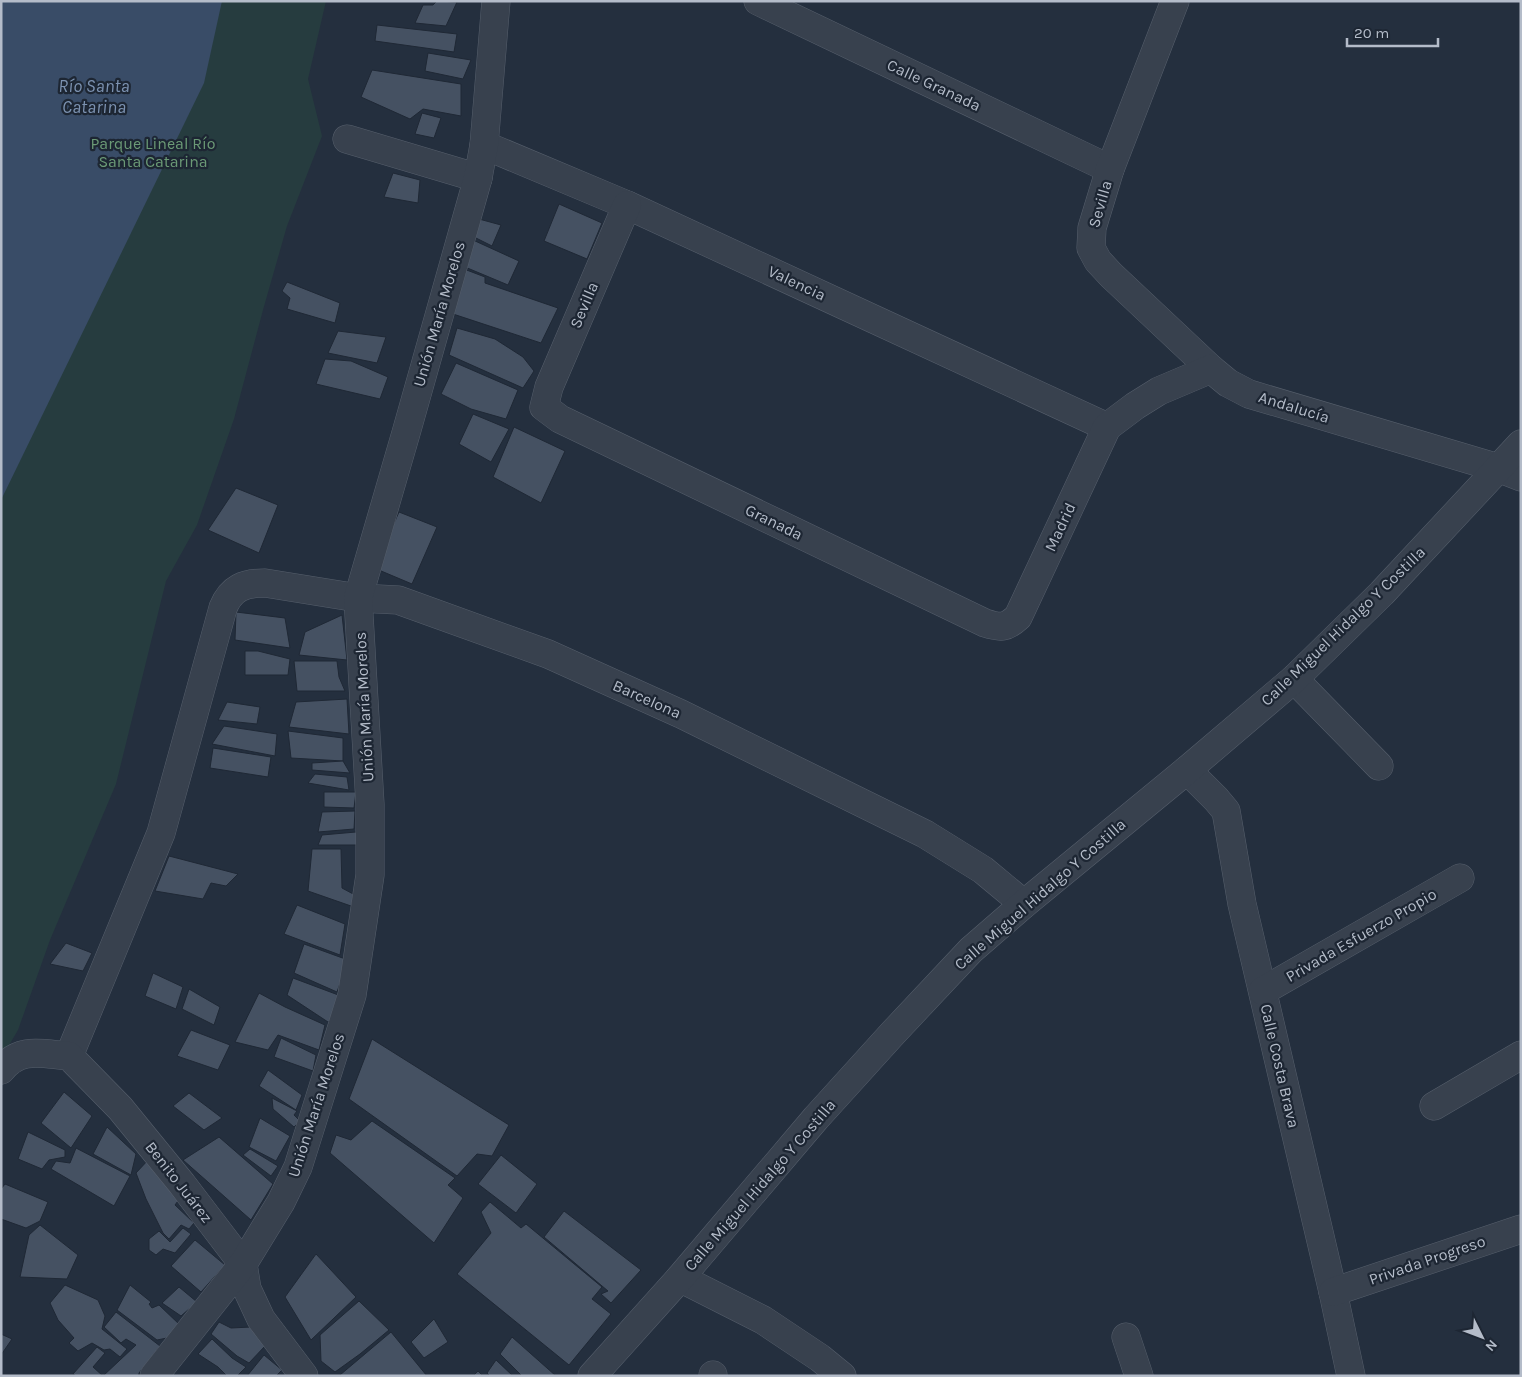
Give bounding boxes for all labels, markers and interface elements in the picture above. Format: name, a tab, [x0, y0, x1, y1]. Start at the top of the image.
scale bar	[1347, 15, 1438, 47]
text: 20 m	[1354, 24, 1389, 42]
street label: Calle Granada	[884, 55, 984, 115]
water label: Río Santa Catarina	[58, 75, 130, 118]
park label: Parque Lineal Río Santa Catarina	[90, 134, 216, 171]
street label: Sevilla	[1084, 178, 1116, 230]
street label: Unión María Morelos	[409, 239, 469, 389]
street label: Valencia	[765, 261, 829, 305]
street label: Sevilla	[566, 279, 602, 331]
street label: Andalucía	[1256, 387, 1332, 427]
street label: Madrid	[1040, 499, 1080, 555]
street label: Granada	[742, 500, 806, 544]
street label: Calle Miguel Hidalgo Y Costilla	[1257, 542, 1429, 710]
street label: Unión María Morelos	[351, 631, 377, 783]
street label: Barcelona	[610, 676, 684, 722]
street label: Calle Miguel Hidalgo Y Costilla	[950, 814, 1130, 974]
street label: Privada Esfuerzo Propio	[1282, 884, 1440, 986]
street label: Calle Costa Brava	[1257, 1002, 1303, 1130]
street label: Unión María Morelos	[284, 1030, 348, 1180]
street label: Calle Miguel Hidalgo Y Costilla	[680, 1095, 840, 1275]
street label: Benito Juárez	[141, 1138, 217, 1226]
street label: Privada Progreso	[1366, 1231, 1488, 1289]
north arrow	[1457, 1312, 1507, 1362]
text: N	[1482, 1336, 1501, 1355]

